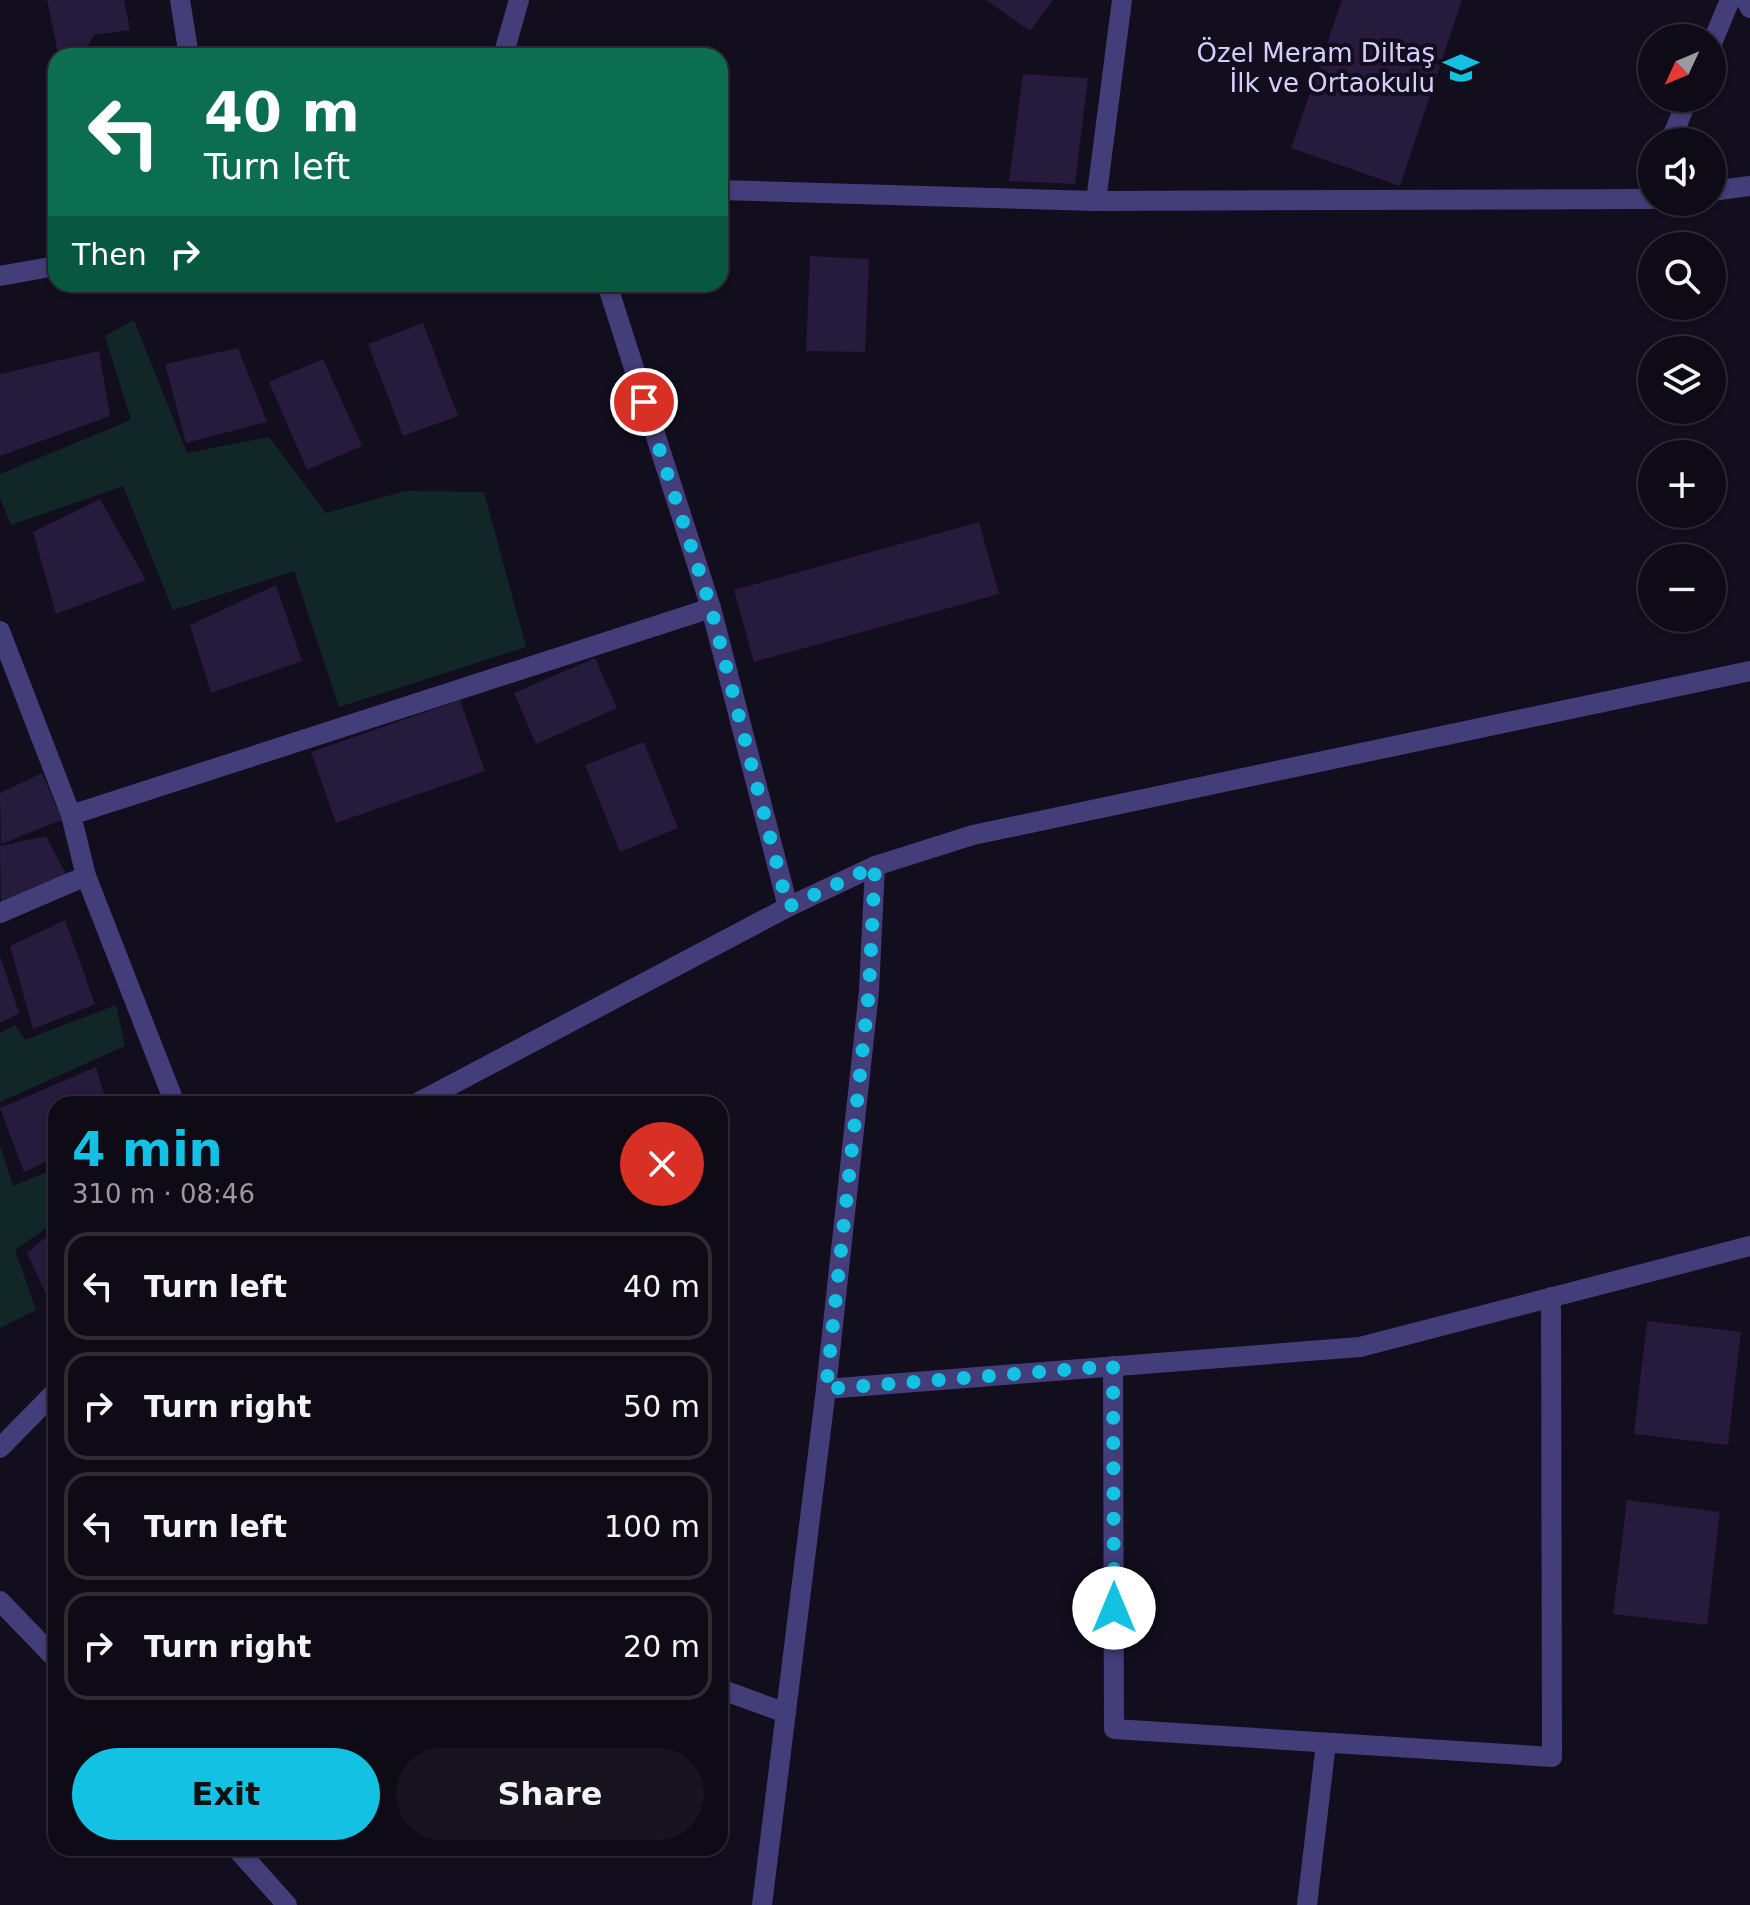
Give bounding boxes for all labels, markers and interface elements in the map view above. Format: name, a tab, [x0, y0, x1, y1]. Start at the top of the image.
north arrow	[1638, 24, 1726, 112]
map controls	[1638, 24, 1726, 632]
place label: Özel Meram Diltaş İlk ve Ortaokulu	[1197, 37, 1435, 98]
school or university icon: Özel Meram Diltaş İlk ve Ortaokulu	[1442, 49, 1480, 87]
text: 40 m	[204, 79, 360, 144]
icon: left	[72, 80, 176, 184]
button: sound	[1638, 128, 1726, 216]
text: Turn left	[204, 146, 350, 187]
icon: right	[163, 232, 207, 276]
button: search	[1638, 232, 1726, 320]
text: Then	[72, 237, 147, 272]
button: layers	[1638, 336, 1726, 424]
pin	[610, 368, 678, 436]
icon: arrive	[622, 380, 666, 424]
button: +	[1638, 440, 1726, 528]
button: −	[1638, 544, 1726, 632]
text: 4 min	[72, 1121, 223, 1177]
button: close	[620, 1122, 704, 1206]
text: 310 m · 08:46	[72, 1179, 255, 1209]
icon: left	[76, 1264, 120, 1308]
text: Turn left	[144, 1269, 287, 1304]
text: 40 m	[623, 1269, 700, 1304]
icon: right	[76, 1384, 120, 1428]
text: Turn right	[144, 1389, 311, 1424]
text: 50 m	[623, 1389, 700, 1424]
icon: left	[76, 1504, 120, 1548]
text: Turn left	[144, 1509, 287, 1544]
text: 100 m	[604, 1509, 700, 1544]
position arrow	[1072, 1566, 1156, 1650]
icon: right	[76, 1624, 120, 1668]
text: Turn right	[144, 1629, 311, 1664]
text: 20 m	[623, 1629, 700, 1664]
button: Exit	[72, 1748, 380, 1840]
button: Share	[396, 1748, 704, 1840]

